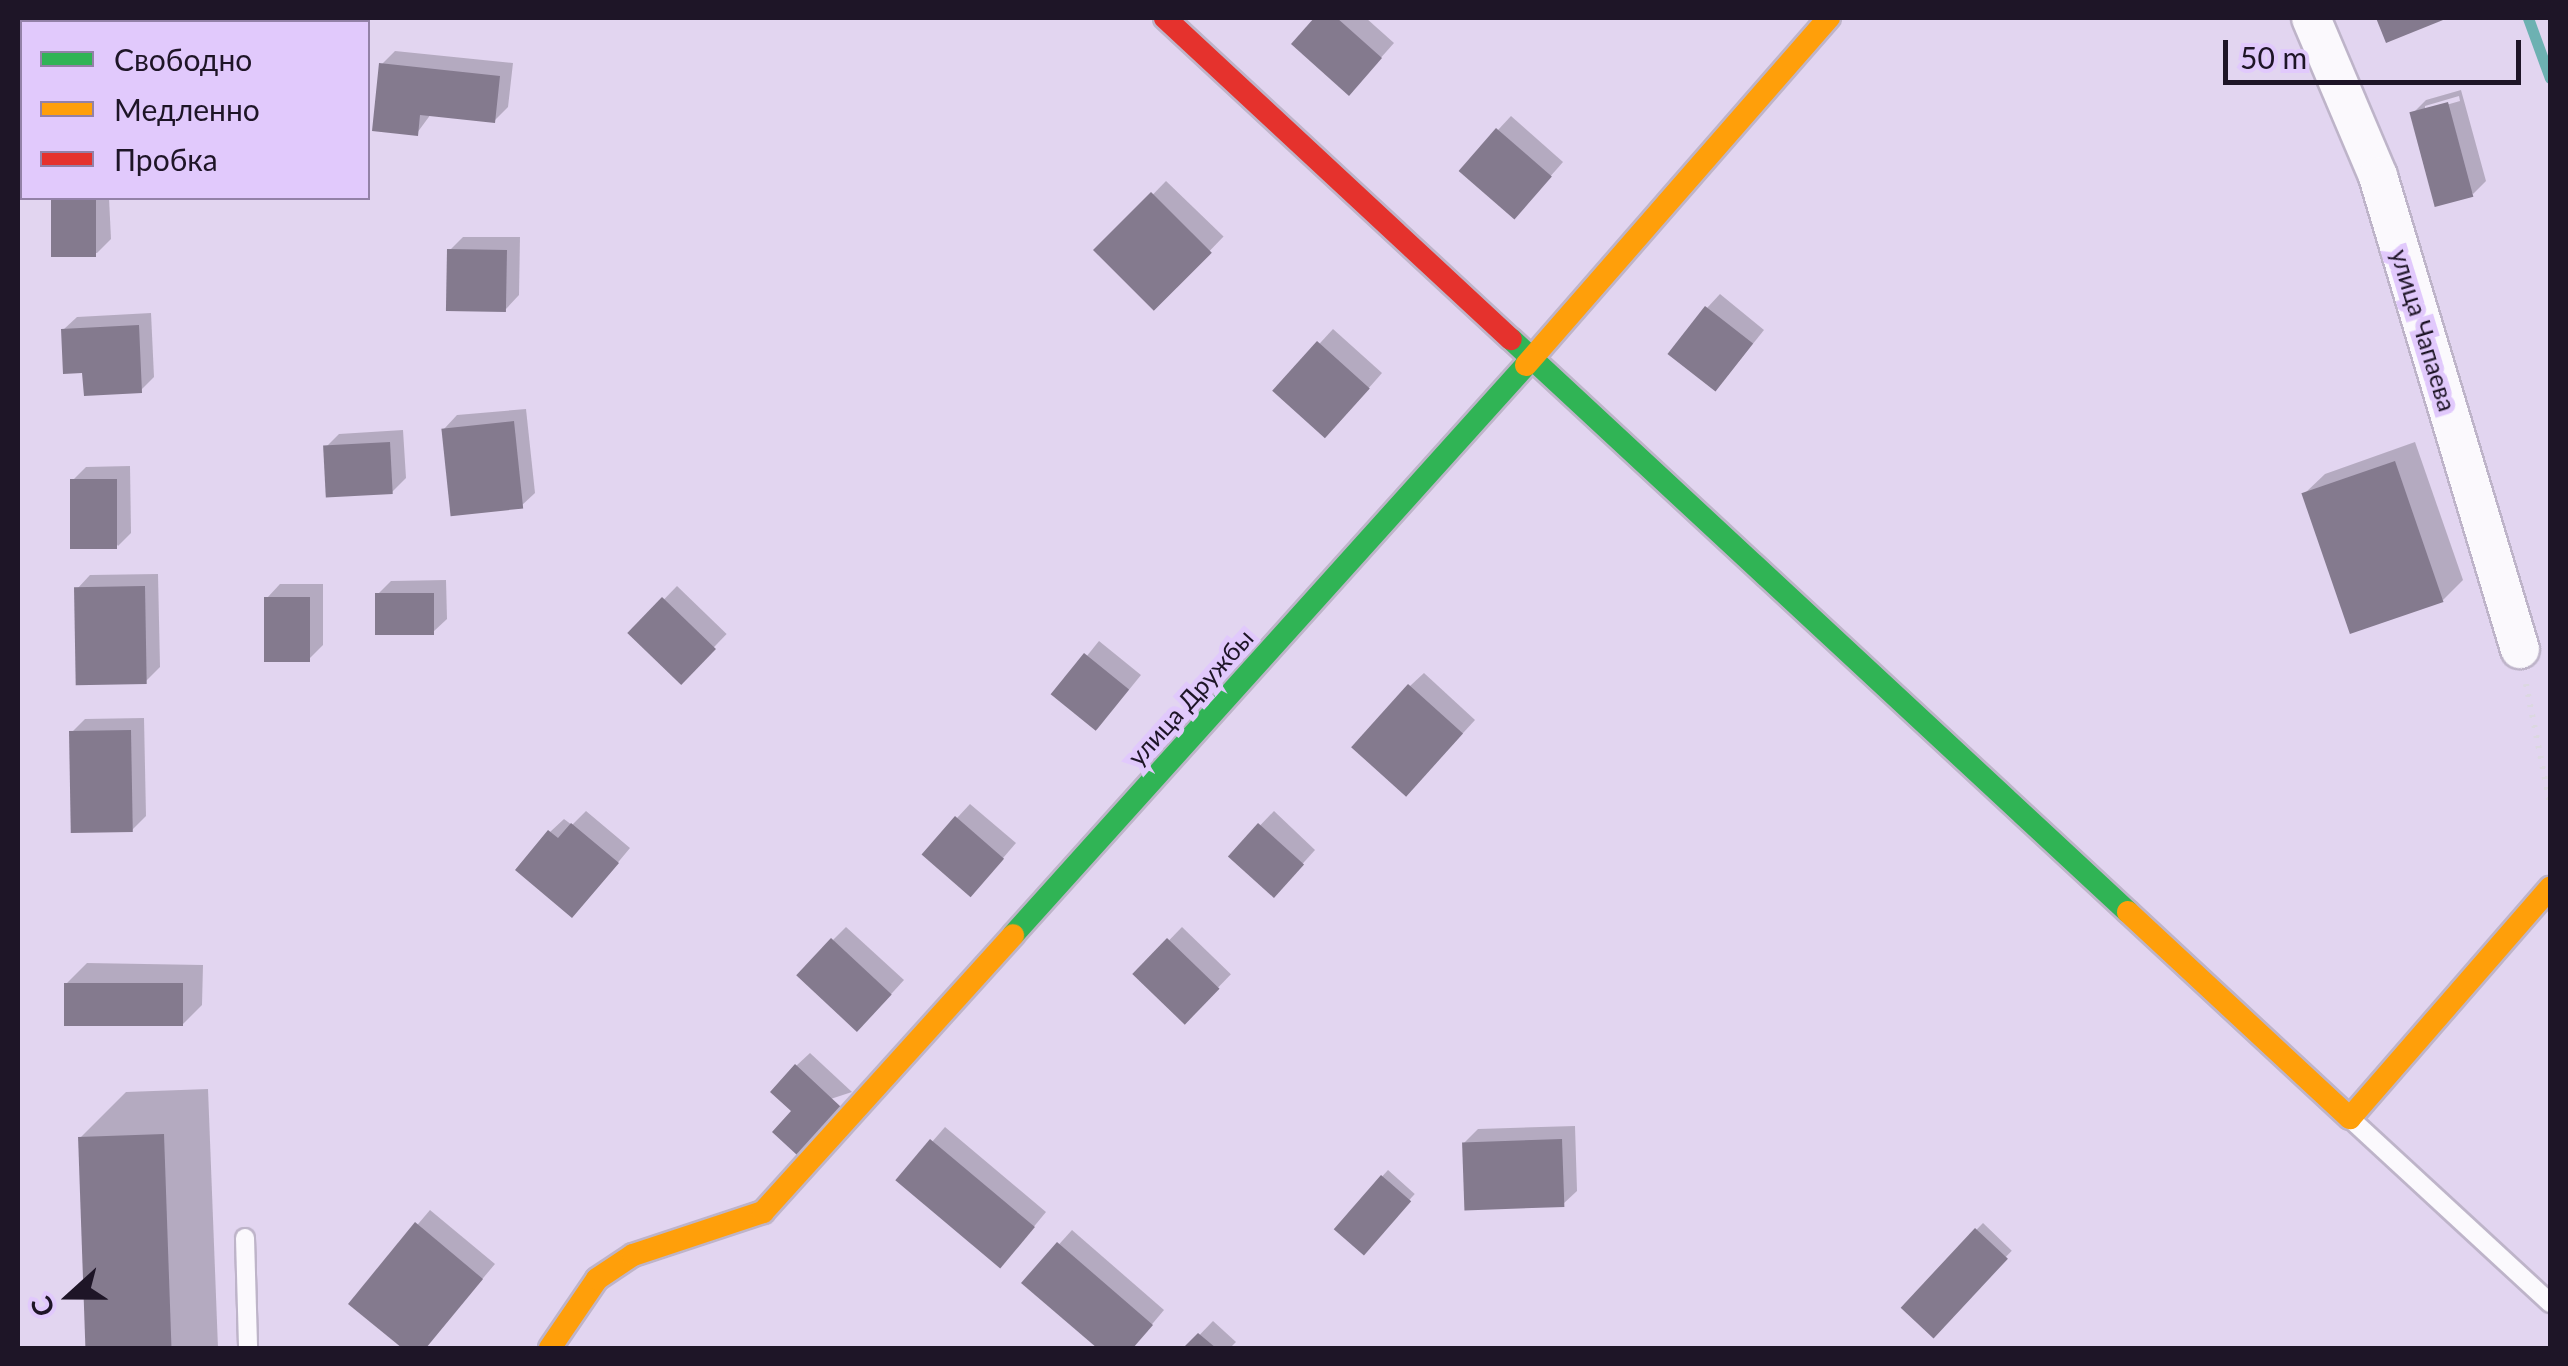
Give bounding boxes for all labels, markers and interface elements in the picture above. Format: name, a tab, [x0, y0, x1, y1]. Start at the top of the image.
legend	[20, 20, 370, 200]
scale bar	[2228, 20, 2526, 82]
text: 50 m	[2240, 39, 2307, 75]
text: Свободно	[114, 41, 252, 77]
text: Медленно	[114, 91, 260, 127]
text: Пробка	[114, 141, 218, 177]
street label: улица Чапаева	[2385, 245, 2463, 415]
street label: улица Дружбы	[1121, 623, 1259, 771]
north arrow	[20, 1246, 120, 1346]
text: С	[23, 1292, 61, 1321]

